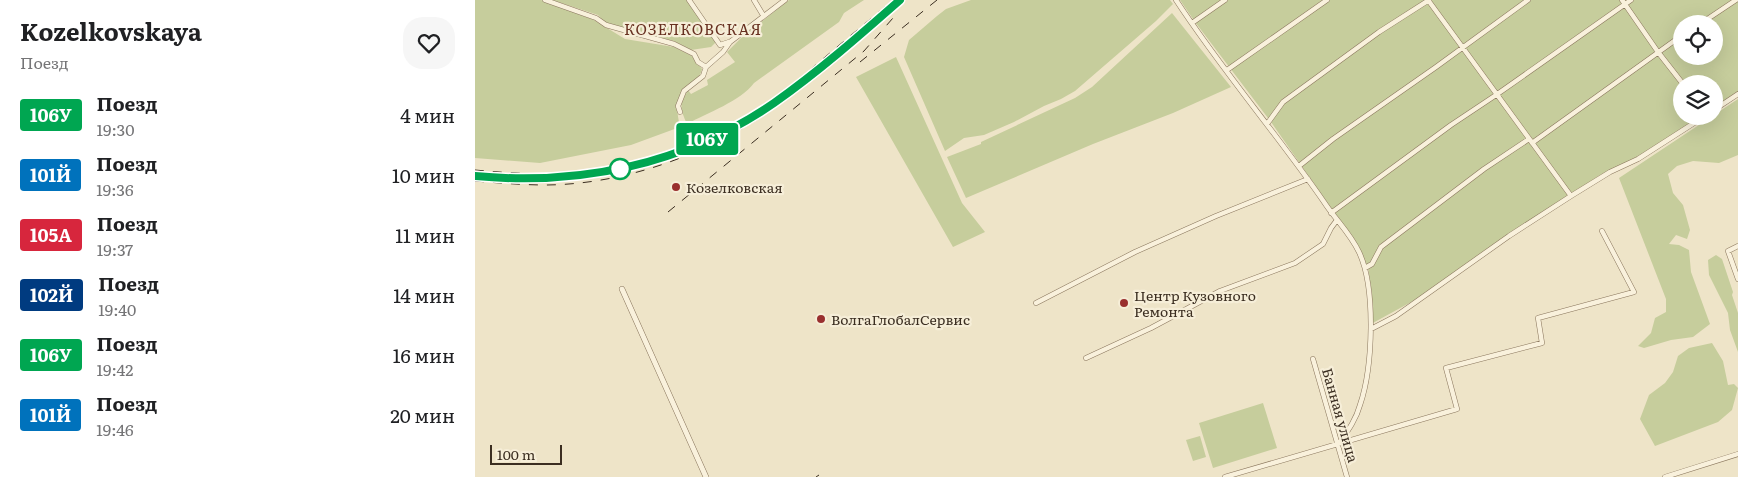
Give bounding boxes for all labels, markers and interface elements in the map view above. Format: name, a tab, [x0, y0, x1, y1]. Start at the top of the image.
text: Kozelkovskaya	[20, 13, 202, 48]
map controls	[1673, 15, 1723, 125]
button: locate	[1673, 15, 1723, 65]
button: heart	[403, 17, 455, 69]
district label: КОЗЕЛКОВСКАЯ	[624, 17, 762, 40]
text: Поезд	[20, 50, 69, 74]
button: layers	[1673, 75, 1723, 125]
text: Поезд	[97, 89, 157, 117]
text: 106У	[30, 101, 72, 128]
text: 4 мин	[400, 101, 455, 129]
text: 19:30	[97, 117, 135, 141]
line badge: 106У	[672, 123, 742, 155]
text: 106У	[686, 125, 728, 152]
text: Поезд	[96, 149, 157, 177]
unlabelled marker	[609, 158, 631, 180]
text: 101Й	[30, 161, 71, 188]
text: 10 мин	[392, 161, 455, 189]
text: 19:36	[96, 177, 134, 201]
place label: Козелковская	[686, 177, 783, 197]
marker: Козелковская	[670, 181, 682, 193]
text: Поезд	[97, 209, 158, 237]
text: 105А	[30, 221, 72, 248]
text: 11 мин	[395, 221, 455, 249]
text: 19:37	[97, 237, 133, 261]
text: Поезд	[98, 269, 159, 297]
text: 102Й	[30, 281, 73, 308]
text: 14 мин	[393, 281, 455, 309]
place label: Центр Кузовного Ремонта	[1134, 285, 1256, 321]
text: 19:40	[98, 297, 136, 321]
marker: Центр Кузовного Ремонта	[1118, 297, 1130, 309]
place label: ВолгаГлобалСервис	[831, 309, 970, 329]
marker: ВолгаГлобалСервис	[815, 313, 827, 325]
text: Поезд	[97, 329, 157, 357]
text: 106У	[30, 341, 72, 368]
text: 16 мин	[393, 341, 455, 369]
text: 19:42	[97, 357, 133, 381]
street label: Банная улица	[1318, 365, 1364, 465]
text: Поезд	[96, 389, 157, 417]
text: 101Й	[30, 401, 71, 428]
text: 20 мин	[390, 401, 455, 429]
text: 19:46	[96, 417, 134, 441]
scale bar	[490, 442, 563, 465]
text: 100 m	[497, 444, 535, 464]

